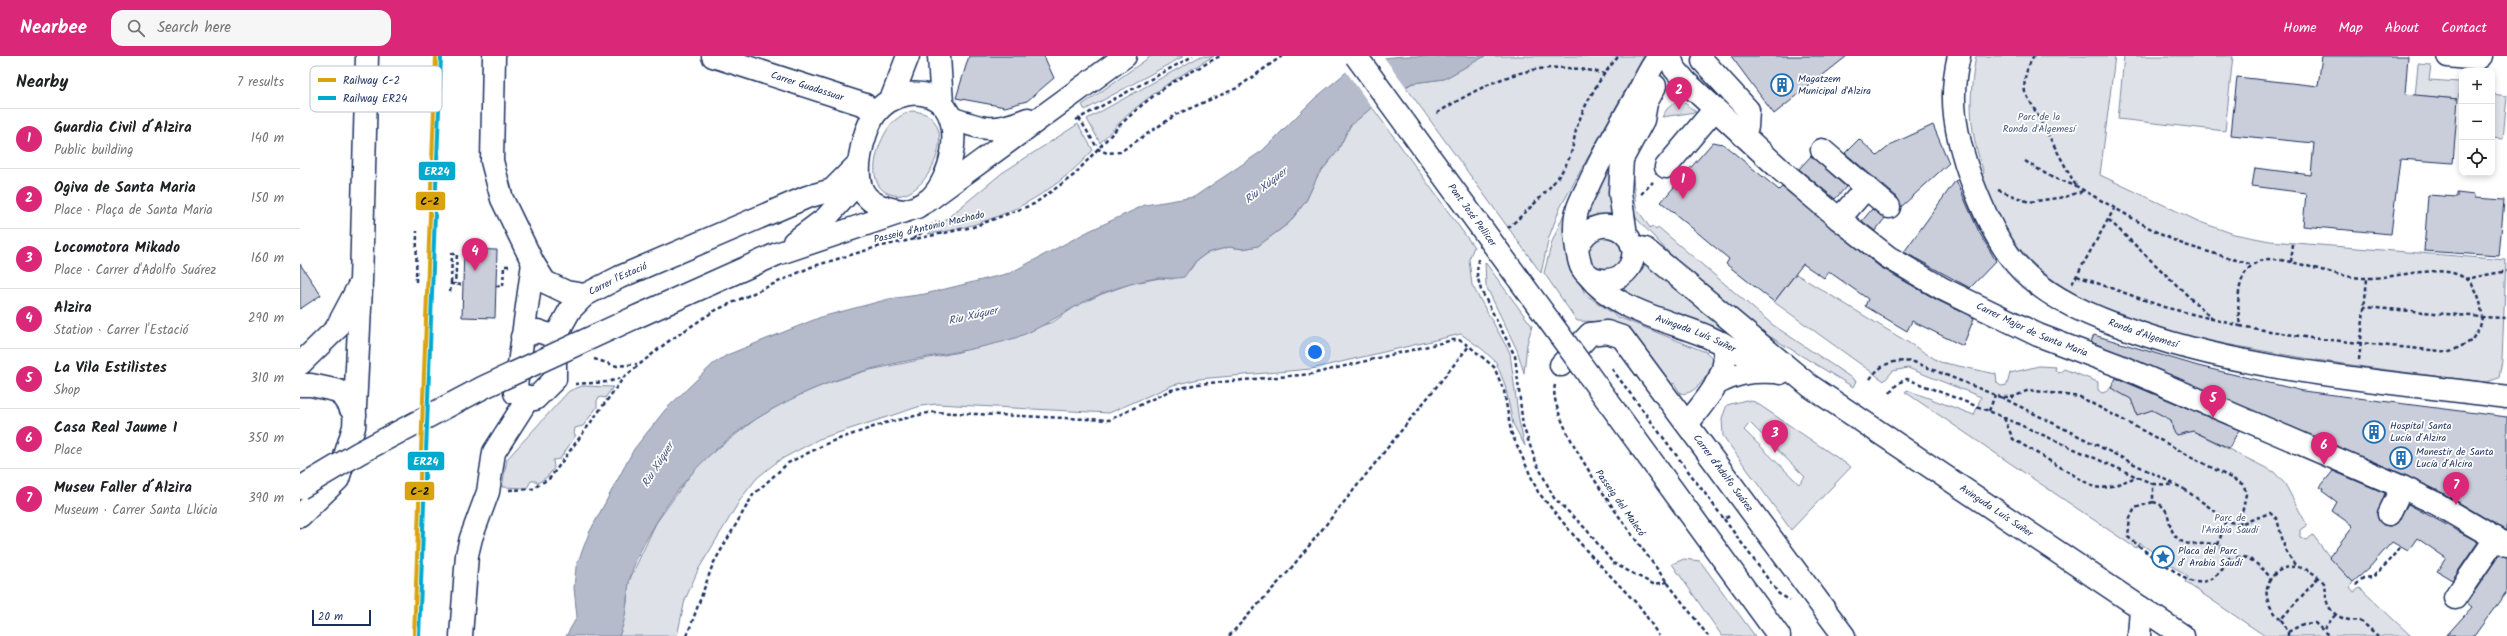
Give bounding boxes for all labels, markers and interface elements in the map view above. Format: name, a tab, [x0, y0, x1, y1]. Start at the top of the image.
search box	[111, 10, 391, 46]
text: Nearbee	[20, 13, 87, 43]
text: Search here	[157, 16, 231, 40]
icon: search	[125, 17, 147, 39]
text: Home	[2283, 17, 2317, 39]
text: Map	[2339, 17, 2363, 39]
text: About	[2385, 17, 2419, 39]
text: Contact	[2441, 17, 2487, 39]
legend	[310, 66, 442, 112]
street label: Carrer Guadassuar	[769, 67, 846, 106]
map controls	[2459, 68, 2495, 176]
button: +	[2459, 68, 2495, 104]
text: Nearby	[16, 69, 68, 96]
place label: Magatzem Municipal d'Alzira	[1798, 71, 1871, 99]
text: 7 results	[237, 72, 284, 93]
text: Railway C-2	[343, 72, 400, 90]
building icon: Magatzem Municipal d'Alzira	[1769, 72, 1795, 98]
pin: 2	[1666, 77, 1692, 110]
text: Railway ER24	[343, 90, 407, 108]
button: −	[2459, 104, 2495, 140]
park label: Parc de la Ronda d'Algemesí	[2003, 109, 2077, 137]
text: Guardia Civil d´Alzira	[54, 116, 192, 140]
text: 1	[27, 128, 31, 149]
text: 140 m	[251, 128, 284, 149]
text: Public building	[54, 140, 133, 161]
button: locate	[2459, 140, 2495, 176]
line badge: ER24	[418, 161, 456, 181]
water label: Riu Xúquer	[1241, 162, 1293, 208]
text: ER24	[424, 163, 450, 181]
pin: 1	[1670, 166, 1696, 199]
text: Ogiva de Santa Maria	[54, 176, 196, 200]
street label: Pont José Pellicer	[1444, 180, 1501, 251]
text: 2	[25, 188, 33, 209]
text: 150 m	[251, 188, 284, 209]
line badge: C-2	[415, 191, 446, 211]
text: C-2	[420, 193, 440, 211]
text: Place · Plaça de Santa Maria	[54, 200, 213, 221]
street label: Passeig d'Antonio Machado	[872, 206, 986, 248]
text: Locomotora Mikado	[54, 236, 180, 260]
pin: 4	[462, 238, 488, 271]
text: 3	[25, 248, 33, 269]
text: 160 m	[251, 248, 284, 269]
street label: Carrer l'Estació	[586, 258, 650, 300]
text: Place · Carrer d'Adolfo Suárez	[54, 260, 216, 281]
text: Alzira	[54, 296, 92, 320]
street label: Carrer Major de Santa Maria	[1973, 298, 2090, 361]
water label: Riu Xúquer	[947, 301, 1002, 330]
text: 4	[25, 308, 33, 329]
text: 290 m	[248, 308, 284, 329]
street label: Avinguda Luís Suñer	[1653, 310, 1739, 357]
street label: Ronda d'Algemesí	[2106, 314, 2181, 353]
text: Station · Carrer l'Estació	[54, 320, 188, 341]
your location	[1305, 342, 1325, 362]
text: La Vila Estilistes	[54, 356, 167, 380]
text: 5	[26, 368, 32, 389]
text: 310 m	[250, 368, 284, 389]
text: Shop	[54, 380, 80, 401]
pin: 5	[2200, 385, 2226, 418]
text: Casa Real Jaume I	[54, 416, 177, 440]
place label: Hospital Santa Lucía d´Alzira	[2390, 418, 2452, 446]
building icon: Hospital Santa Lucía d´Alzira	[2361, 419, 2387, 445]
pin: 3	[1762, 420, 1788, 453]
text: 6	[25, 428, 33, 449]
text: 350 m	[248, 428, 284, 449]
street label: Carrer d'Adolfo Suárez	[1689, 431, 1758, 516]
pin: 6	[2311, 432, 2337, 465]
water label: Riu Xúquer	[637, 437, 680, 491]
text: Place	[54, 440, 82, 461]
place label: Monestir de Santa Lucía d´Alcira	[2416, 444, 2494, 472]
building icon: Monestir de Santa Lucía d´Alcira	[2388, 445, 2414, 471]
line badge: ER24	[407, 451, 445, 471]
text: ER24	[413, 453, 439, 471]
street label: Passeig del Malecó	[1591, 466, 1649, 540]
pin: 7	[2443, 472, 2469, 505]
text: Museu Faller d´Alzira	[54, 476, 192, 500]
street label: Avinguda Luís Suñer	[1956, 480, 2037, 542]
line badge: C-2	[404, 481, 435, 501]
text: C-2	[410, 483, 430, 501]
text: 7	[26, 488, 32, 509]
text: 390 m	[248, 488, 284, 509]
text: Museum · Carrer Santa Llúcia	[54, 500, 218, 521]
park label: Parc de l'Aràbia Saudí	[2202, 510, 2260, 538]
place label: Placa del Parc d´ Arabia Saudí	[2178, 543, 2243, 571]
place icon: Placa del Parc d´ Arabia Saudí	[2150, 544, 2176, 570]
scale bar	[312, 608, 371, 627]
text: 20 m	[318, 608, 343, 626]

